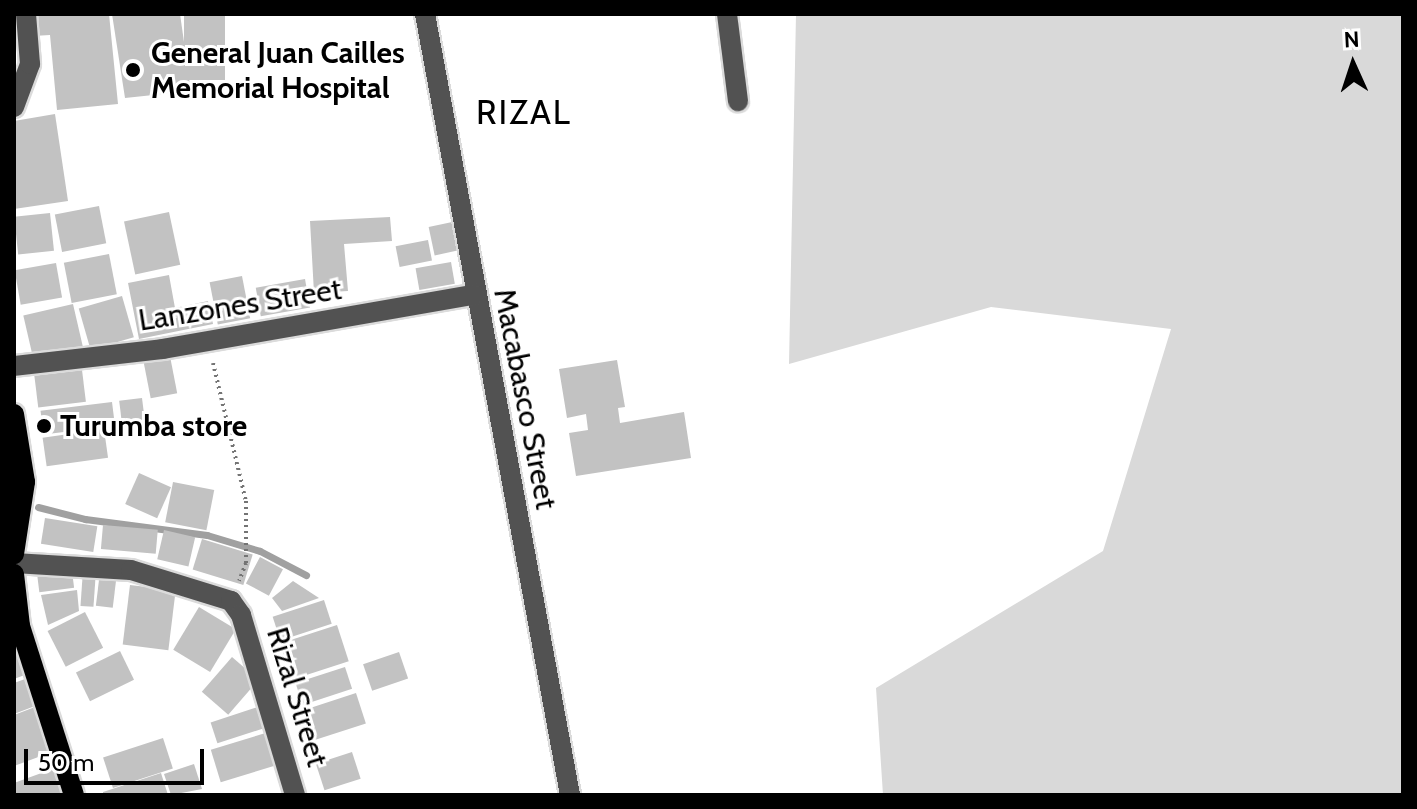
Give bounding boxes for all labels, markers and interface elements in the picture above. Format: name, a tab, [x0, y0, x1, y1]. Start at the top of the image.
north arrow	[1313, 24, 1393, 104]
text: N	[1343, 26, 1360, 53]
place label: General Juan Cailles Memorial Hospital	[151, 35, 405, 106]
marker: General Juan Cailles Memorial Hospital	[122, 59, 144, 81]
district label: RIZAL	[476, 93, 572, 133]
street label: Lanzones Street	[136, 271, 344, 339]
street label: Macabasco Street	[486, 286, 564, 512]
place label: Turumba store	[60, 408, 247, 444]
marker: Turumba store	[35, 417, 53, 435]
street label: Rizal Street	[259, 623, 335, 771]
scale bar	[28, 733, 208, 783]
text: 50 m	[38, 748, 94, 777]

